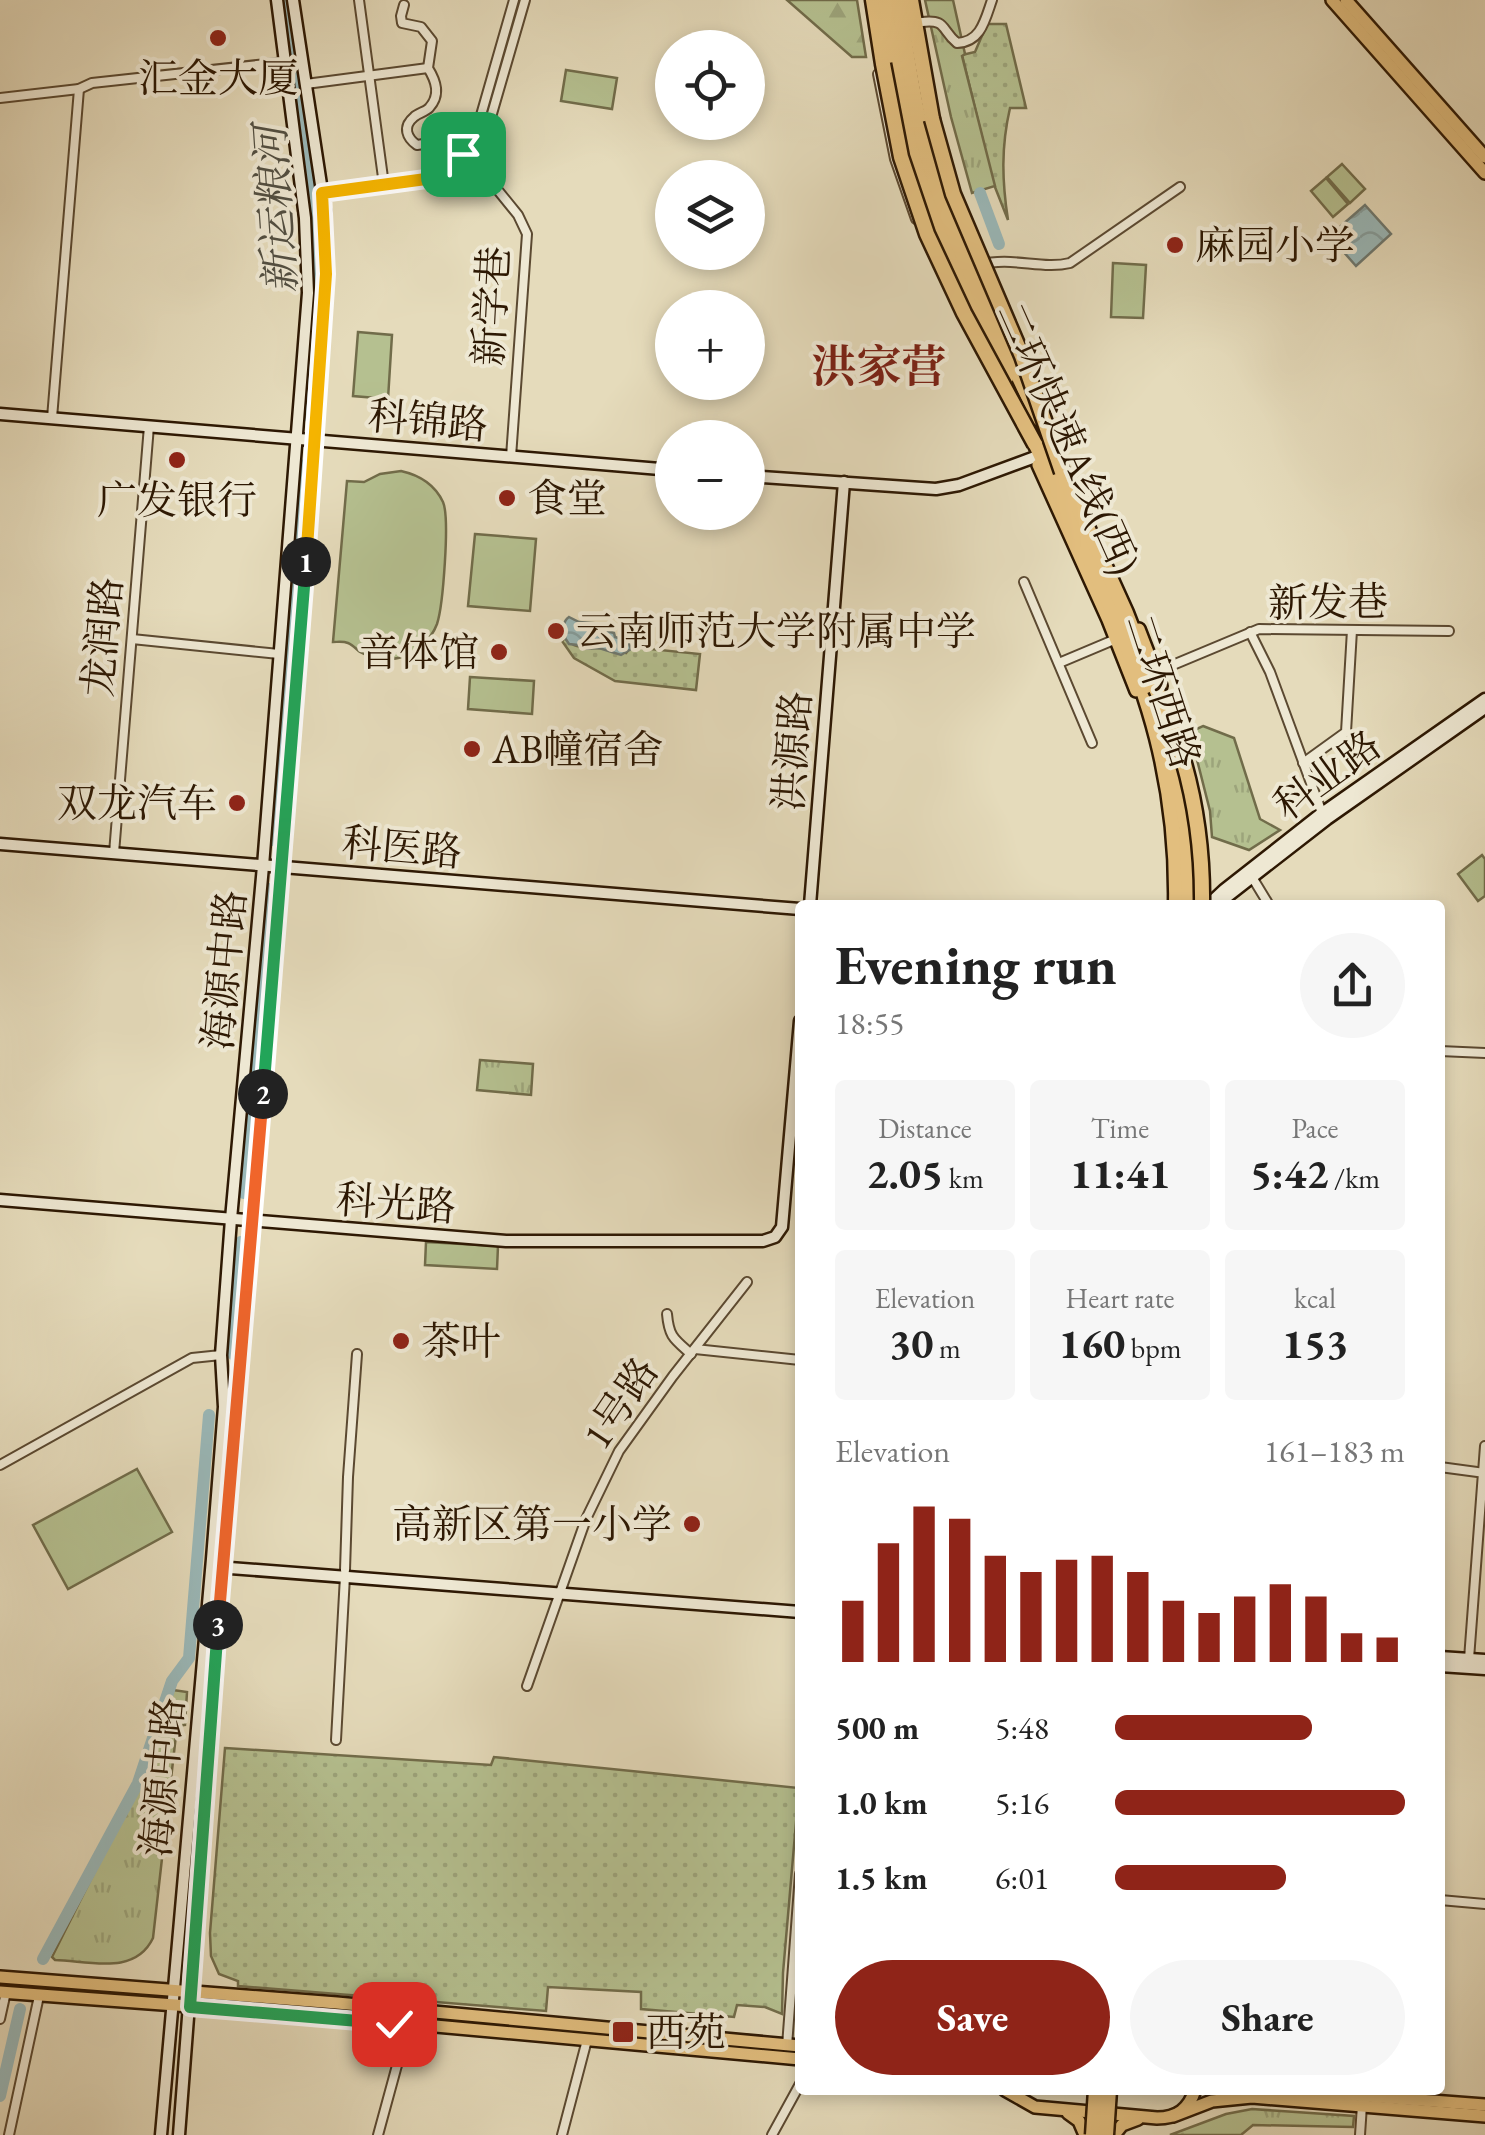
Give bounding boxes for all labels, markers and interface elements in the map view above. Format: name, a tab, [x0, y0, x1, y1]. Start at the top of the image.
marker: 汇金大厦	[207, 27, 229, 49]
map controls	[655, 30, 765, 530]
button: locate	[655, 30, 765, 140]
place label: 汇金大厦	[138, 52, 298, 104]
pin	[421, 112, 506, 197]
water label: 新运粮河	[242, 117, 309, 296]
icon: arrive	[436, 127, 491, 182]
button: layers	[655, 160, 765, 270]
place label: 麻园小学	[1195, 219, 1355, 271]
marker: 麻园小学	[1164, 234, 1186, 256]
street label: 新学巷	[462, 245, 520, 367]
button: +	[655, 290, 765, 400]
street label: 二环快速A线(西)	[985, 294, 1151, 582]
district label: 洪家营	[811, 337, 947, 395]
street label: 科锦路	[366, 389, 490, 451]
button: −	[655, 420, 765, 530]
marker: 广发银行	[166, 449, 188, 471]
place label: 食堂	[527, 472, 607, 524]
place label: 广发银行	[97, 474, 257, 526]
marker: 食堂	[496, 487, 518, 509]
pin: 1	[281, 537, 331, 587]
text: 1	[299, 544, 313, 580]
street label: 龙润路	[71, 575, 133, 699]
street label: 新发巷	[1268, 575, 1388, 629]
place label: 云南师范大学附属中学	[576, 605, 976, 657]
street label: 二环西路	[1114, 607, 1212, 775]
marker: 云南师范大学附属中学	[545, 620, 567, 642]
place label: 音体馆	[359, 626, 479, 678]
marker: 音体馆	[488, 641, 510, 663]
street label: 洪源路	[762, 689, 822, 813]
street label: 科业路	[1263, 719, 1391, 831]
place label: AB幢宿舍	[491, 723, 663, 775]
marker: AB幢宿舍	[461, 738, 483, 760]
place label: 双龙汽车	[57, 777, 217, 829]
marker: 双龙汽车	[226, 792, 248, 814]
street label: 科医路	[340, 816, 464, 878]
street label: 海源中路	[191, 888, 257, 1052]
text: Evening run	[835, 929, 1117, 1000]
button: share	[1300, 933, 1405, 1038]
text: 18:55	[835, 1002, 904, 1044]
pin: 2	[238, 1069, 288, 1119]
text: 2	[256, 1076, 270, 1112]
text: Distance	[878, 1110, 972, 1146]
text: Time	[1091, 1110, 1149, 1146]
text: Pace	[1292, 1110, 1338, 1146]
text: 2.05	[866, 1146, 943, 1201]
text: 11:41	[1070, 1146, 1170, 1201]
text: 5:42	[1250, 1146, 1328, 1201]
text: km	[943, 1160, 984, 1196]
text: /km	[1328, 1160, 1380, 1196]
street label: 科光路	[334, 1173, 458, 1233]
text: Elevation	[875, 1280, 975, 1316]
text: Heart rate	[1066, 1280, 1174, 1316]
text: kcal	[1294, 1280, 1336, 1316]
place label: 茶叶	[421, 1315, 501, 1367]
text: 30	[889, 1316, 934, 1371]
text: 160	[1059, 1316, 1125, 1371]
text: 153	[1282, 1316, 1348, 1371]
marker: 茶叶	[390, 1330, 412, 1352]
text: m	[934, 1330, 961, 1366]
text: bpm	[1125, 1330, 1182, 1366]
street label: 1号路	[571, 1347, 669, 1459]
text: Elevation	[835, 1430, 950, 1472]
text: 161–183 m	[1264, 1430, 1405, 1472]
place label: 高新区第一小学	[392, 1498, 672, 1550]
marker: 高新区第一小学	[681, 1513, 703, 1535]
pin: 3	[193, 1600, 243, 1650]
text: 3	[211, 1607, 225, 1643]
street label: 海源中路	[129, 1695, 195, 1859]
text: 500 m	[835, 1707, 919, 1749]
text: 5:48	[995, 1707, 1049, 1749]
text: 1.0 km	[835, 1782, 928, 1824]
text: 5:16	[995, 1782, 1049, 1824]
text: 1.5 km	[835, 1857, 928, 1899]
text: 6:01	[995, 1857, 1049, 1899]
button: Save	[835, 1960, 1110, 2075]
button: Share	[1130, 1960, 1405, 2075]
pin	[352, 1982, 437, 2067]
icon: check	[367, 1997, 422, 2052]
place label: 西苑	[646, 2006, 726, 2058]
marker: 西苑	[610, 2019, 636, 2045]

